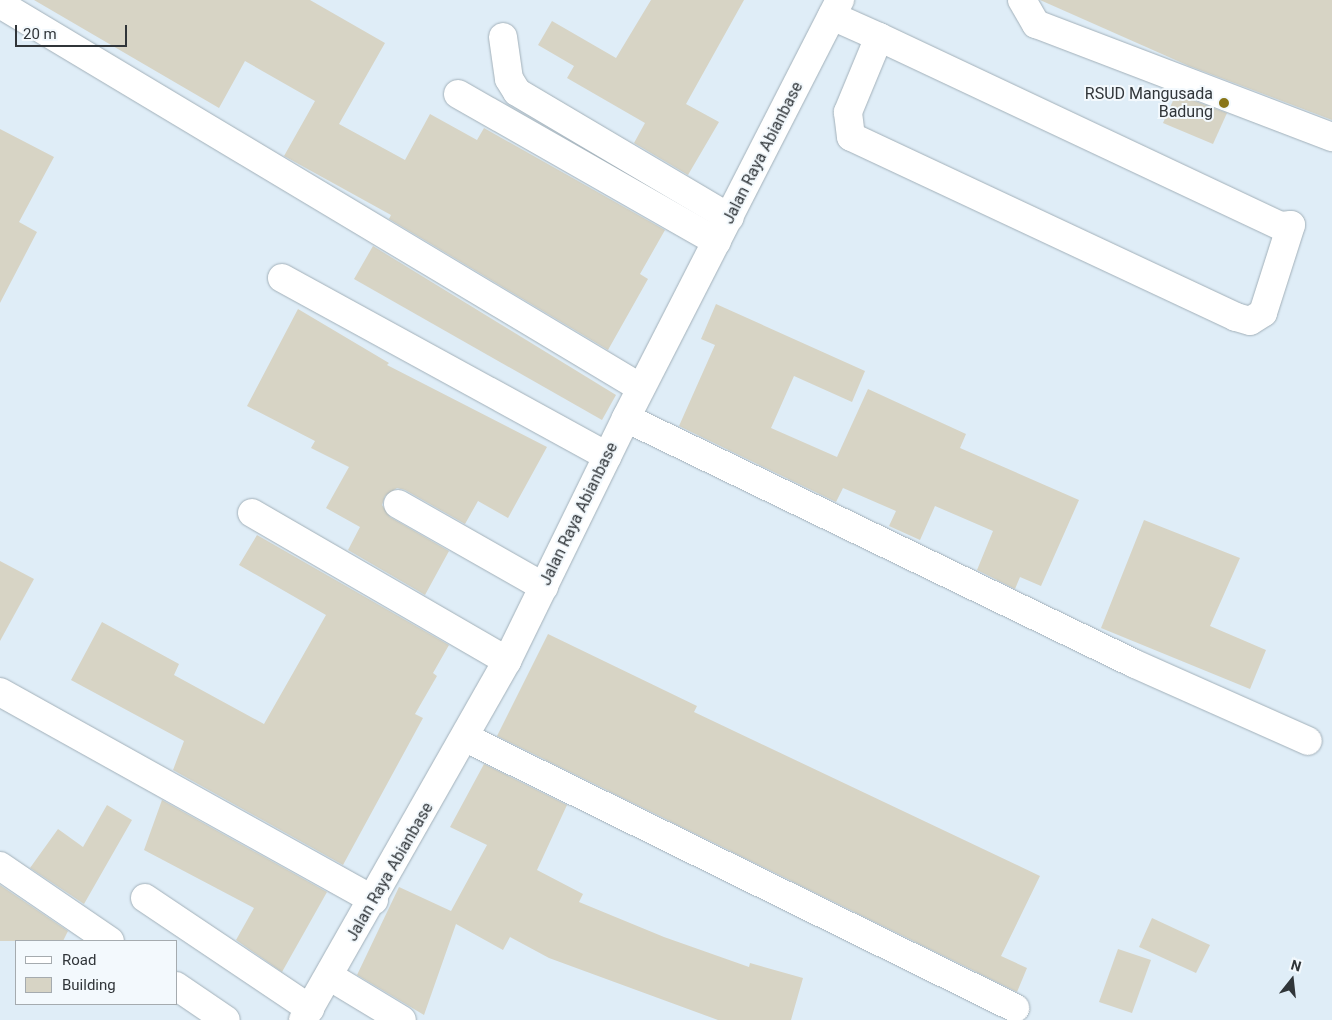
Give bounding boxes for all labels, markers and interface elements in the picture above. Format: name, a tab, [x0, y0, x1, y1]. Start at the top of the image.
scale bar	[18, 15, 130, 47]
text: 20 m	[23, 25, 57, 43]
street label: Jalan Raya Abianbase	[719, 79, 807, 227]
place label: RSUD Mangusada Badung	[1085, 84, 1213, 122]
marker: RSUD Mangusada Badung	[1217, 96, 1231, 110]
street label: Jalan Raya Abianbase	[536, 439, 622, 589]
street label: Jalan Raya Abianbase	[342, 799, 438, 945]
legend	[15, 940, 178, 1005]
text: Road	[62, 951, 96, 969]
north arrow	[1267, 955, 1317, 1005]
text: N	[1289, 957, 1303, 975]
text: Building	[62, 976, 116, 994]

